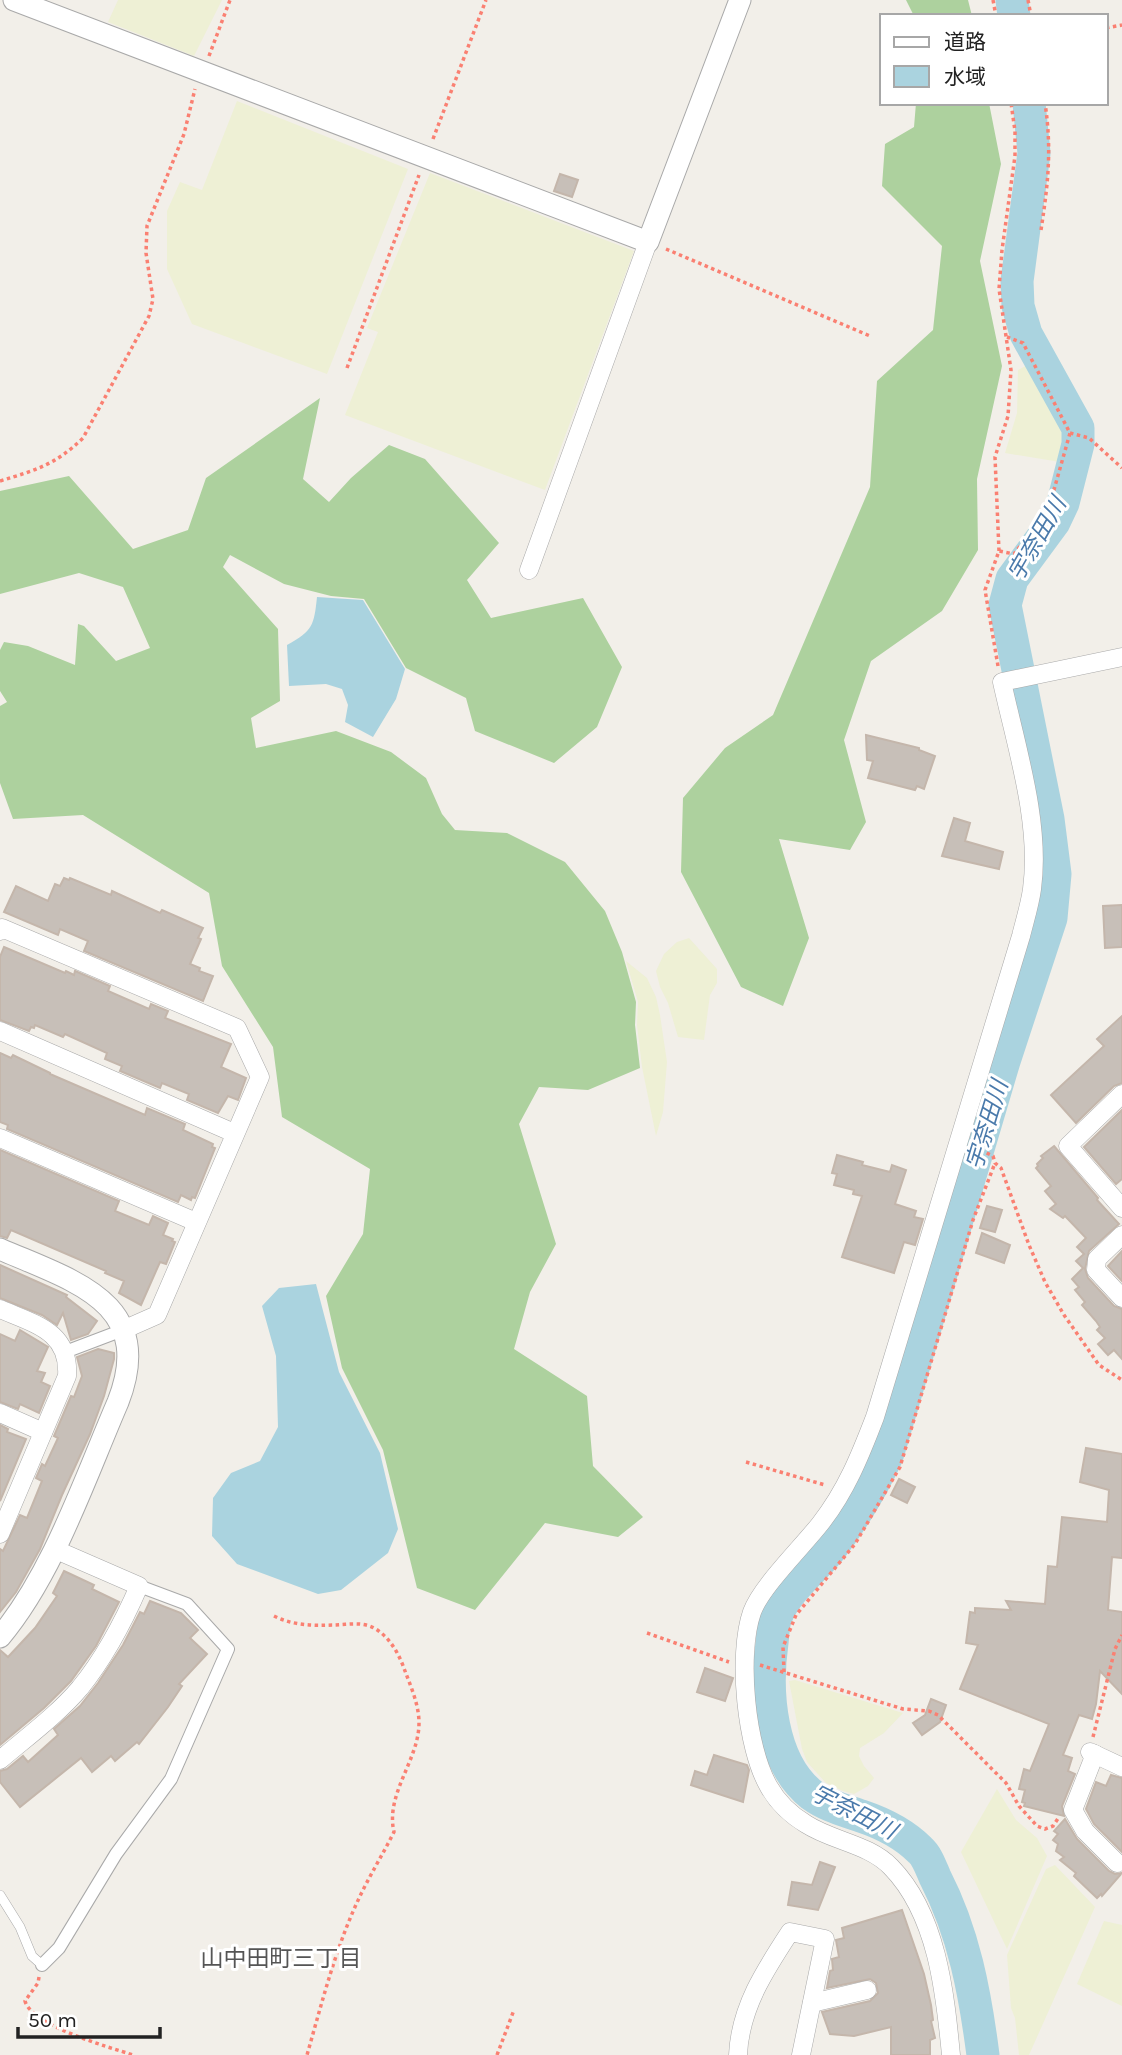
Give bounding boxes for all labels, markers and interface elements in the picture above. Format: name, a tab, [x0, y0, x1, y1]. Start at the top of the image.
legend	[880, 14, 1108, 105]
text: 道路	[944, 30, 986, 54]
text: 水域	[944, 65, 986, 89]
water label: 宇奈田川	[1002, 490, 1073, 586]
water label: 宇奈田川	[961, 1074, 1014, 1173]
water label: 宇奈田川	[807, 1779, 904, 1846]
district label: 山中田町三丁目	[201, 1945, 362, 1972]
scale bar	[18, 1996, 159, 2040]
text: 50 m	[28, 2008, 77, 2032]

